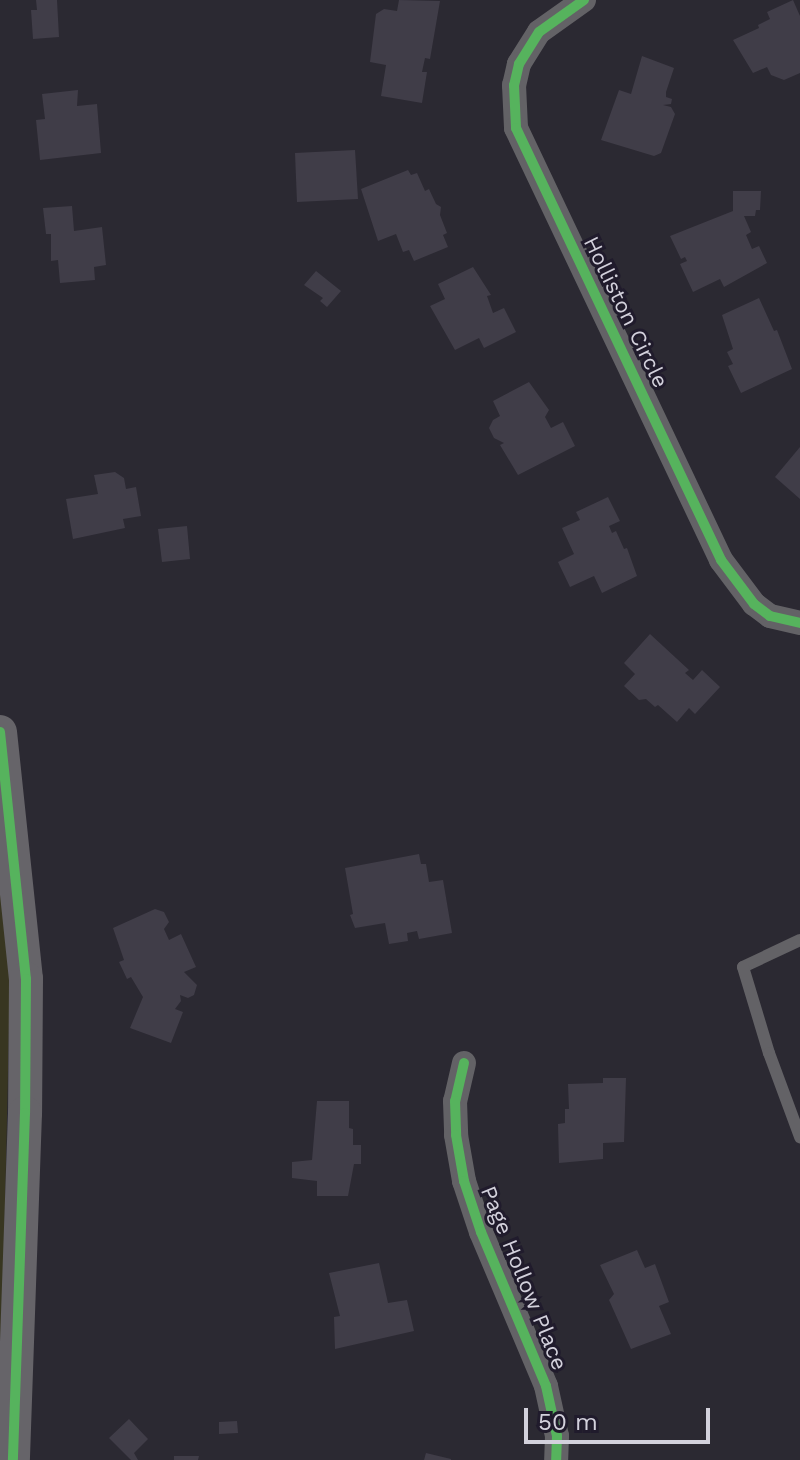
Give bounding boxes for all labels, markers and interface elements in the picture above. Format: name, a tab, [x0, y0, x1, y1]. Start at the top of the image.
street label: Holliston Circle	[578, 232, 674, 392]
street label: Page Hollow Place	[475, 1182, 573, 1374]
scale bar	[528, 1392, 714, 1442]
text: 50 m	[538, 1408, 598, 1436]

